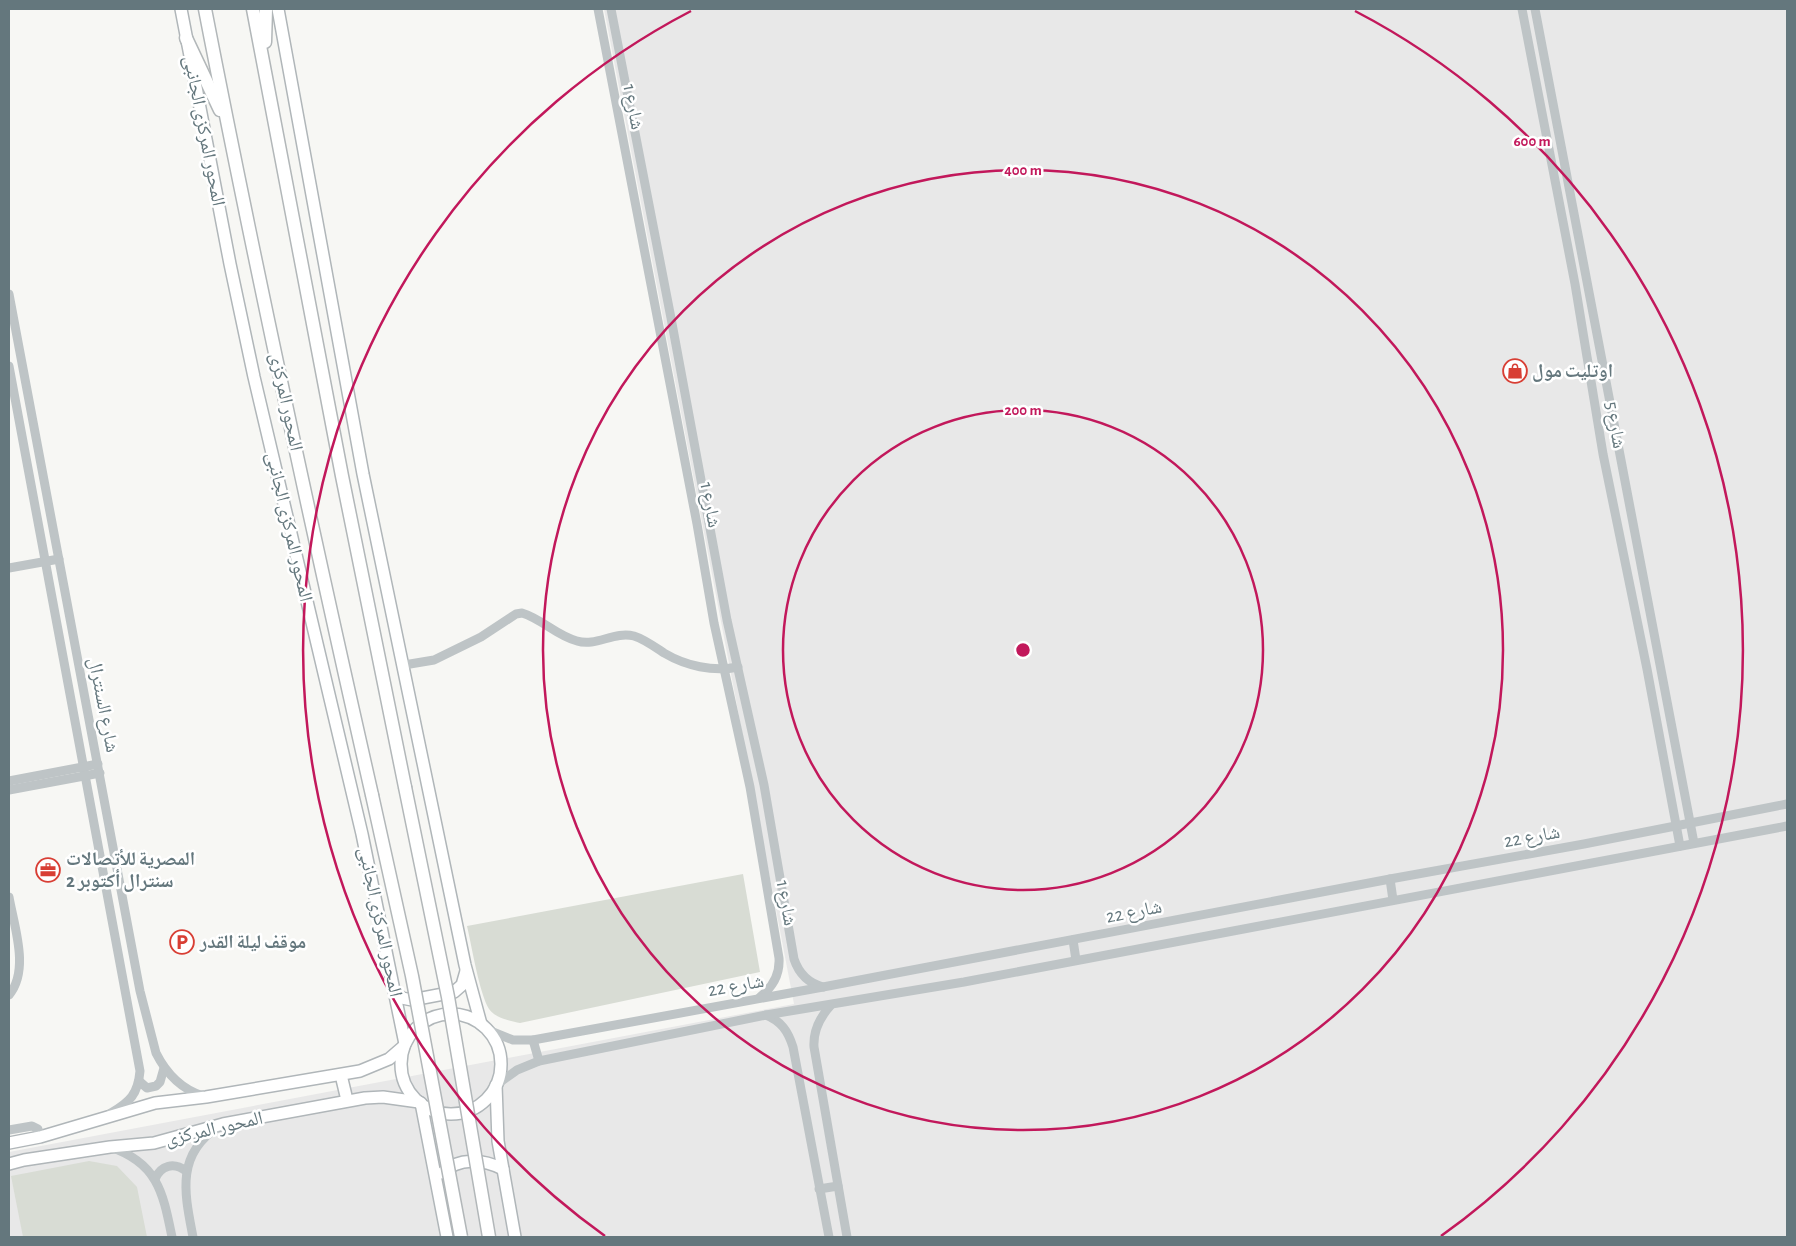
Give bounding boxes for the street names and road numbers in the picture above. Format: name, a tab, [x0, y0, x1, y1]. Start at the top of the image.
street label: المحور المركزى الجانبى	[179, 54, 228, 208]
street label: شارع 1	[618, 83, 647, 131]
street label: المحور المركزى	[265, 351, 306, 453]
street label: شارع 5	[1601, 400, 1628, 450]
street label: المحور المركزى الجانبى	[262, 450, 315, 604]
street label: شارع 1	[695, 481, 724, 529]
street label: شارع السنترال	[84, 656, 122, 754]
street label: شارع 22	[1502, 823, 1562, 852]
street label: المحور المركزى الجانبى	[354, 845, 405, 999]
street label: شارع 1	[772, 879, 799, 927]
street label: شارع 22	[1104, 897, 1164, 928]
street label: شارع 22	[706, 972, 766, 1001]
street label: المحور المركزى	[163, 1109, 265, 1150]

